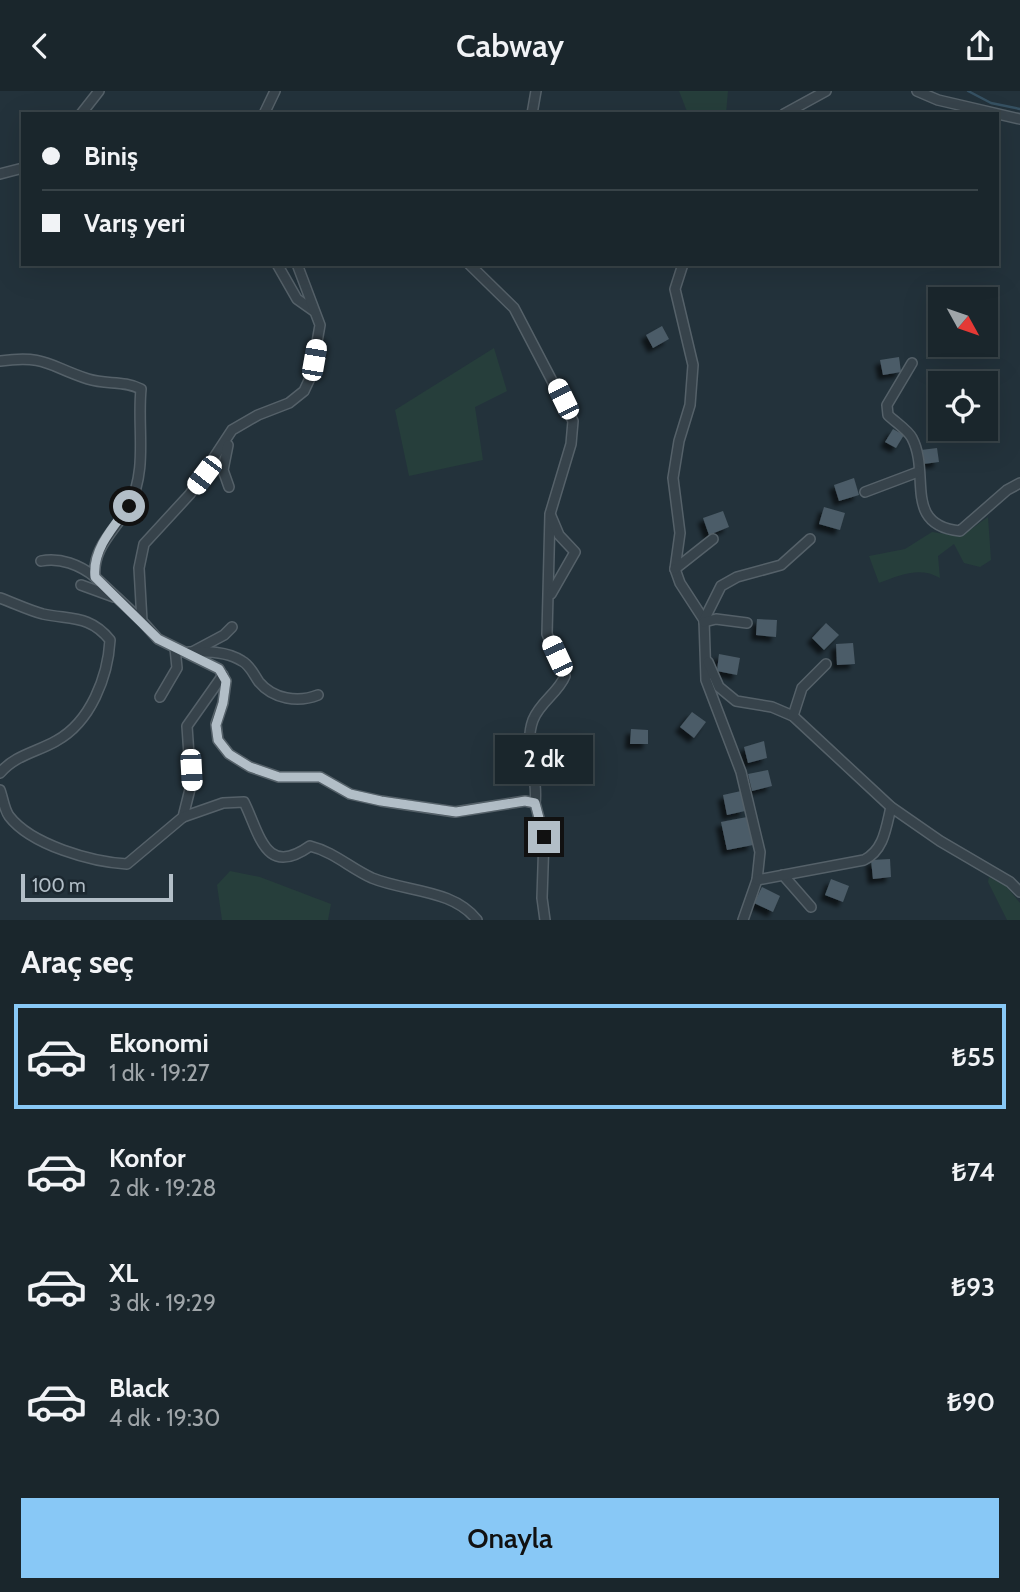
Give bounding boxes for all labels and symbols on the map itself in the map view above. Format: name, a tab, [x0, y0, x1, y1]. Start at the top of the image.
north arrow	[928, 287, 998, 357]
car	[301, 337, 328, 383]
car	[545, 376, 582, 422]
car	[183, 452, 226, 498]
route start	[113, 490, 145, 522]
car	[539, 633, 576, 679]
callout: 2 dk	[495, 735, 593, 785]
car	[180, 748, 203, 792]
route end	[528, 821, 560, 853]
scale bar	[21, 871, 173, 903]

